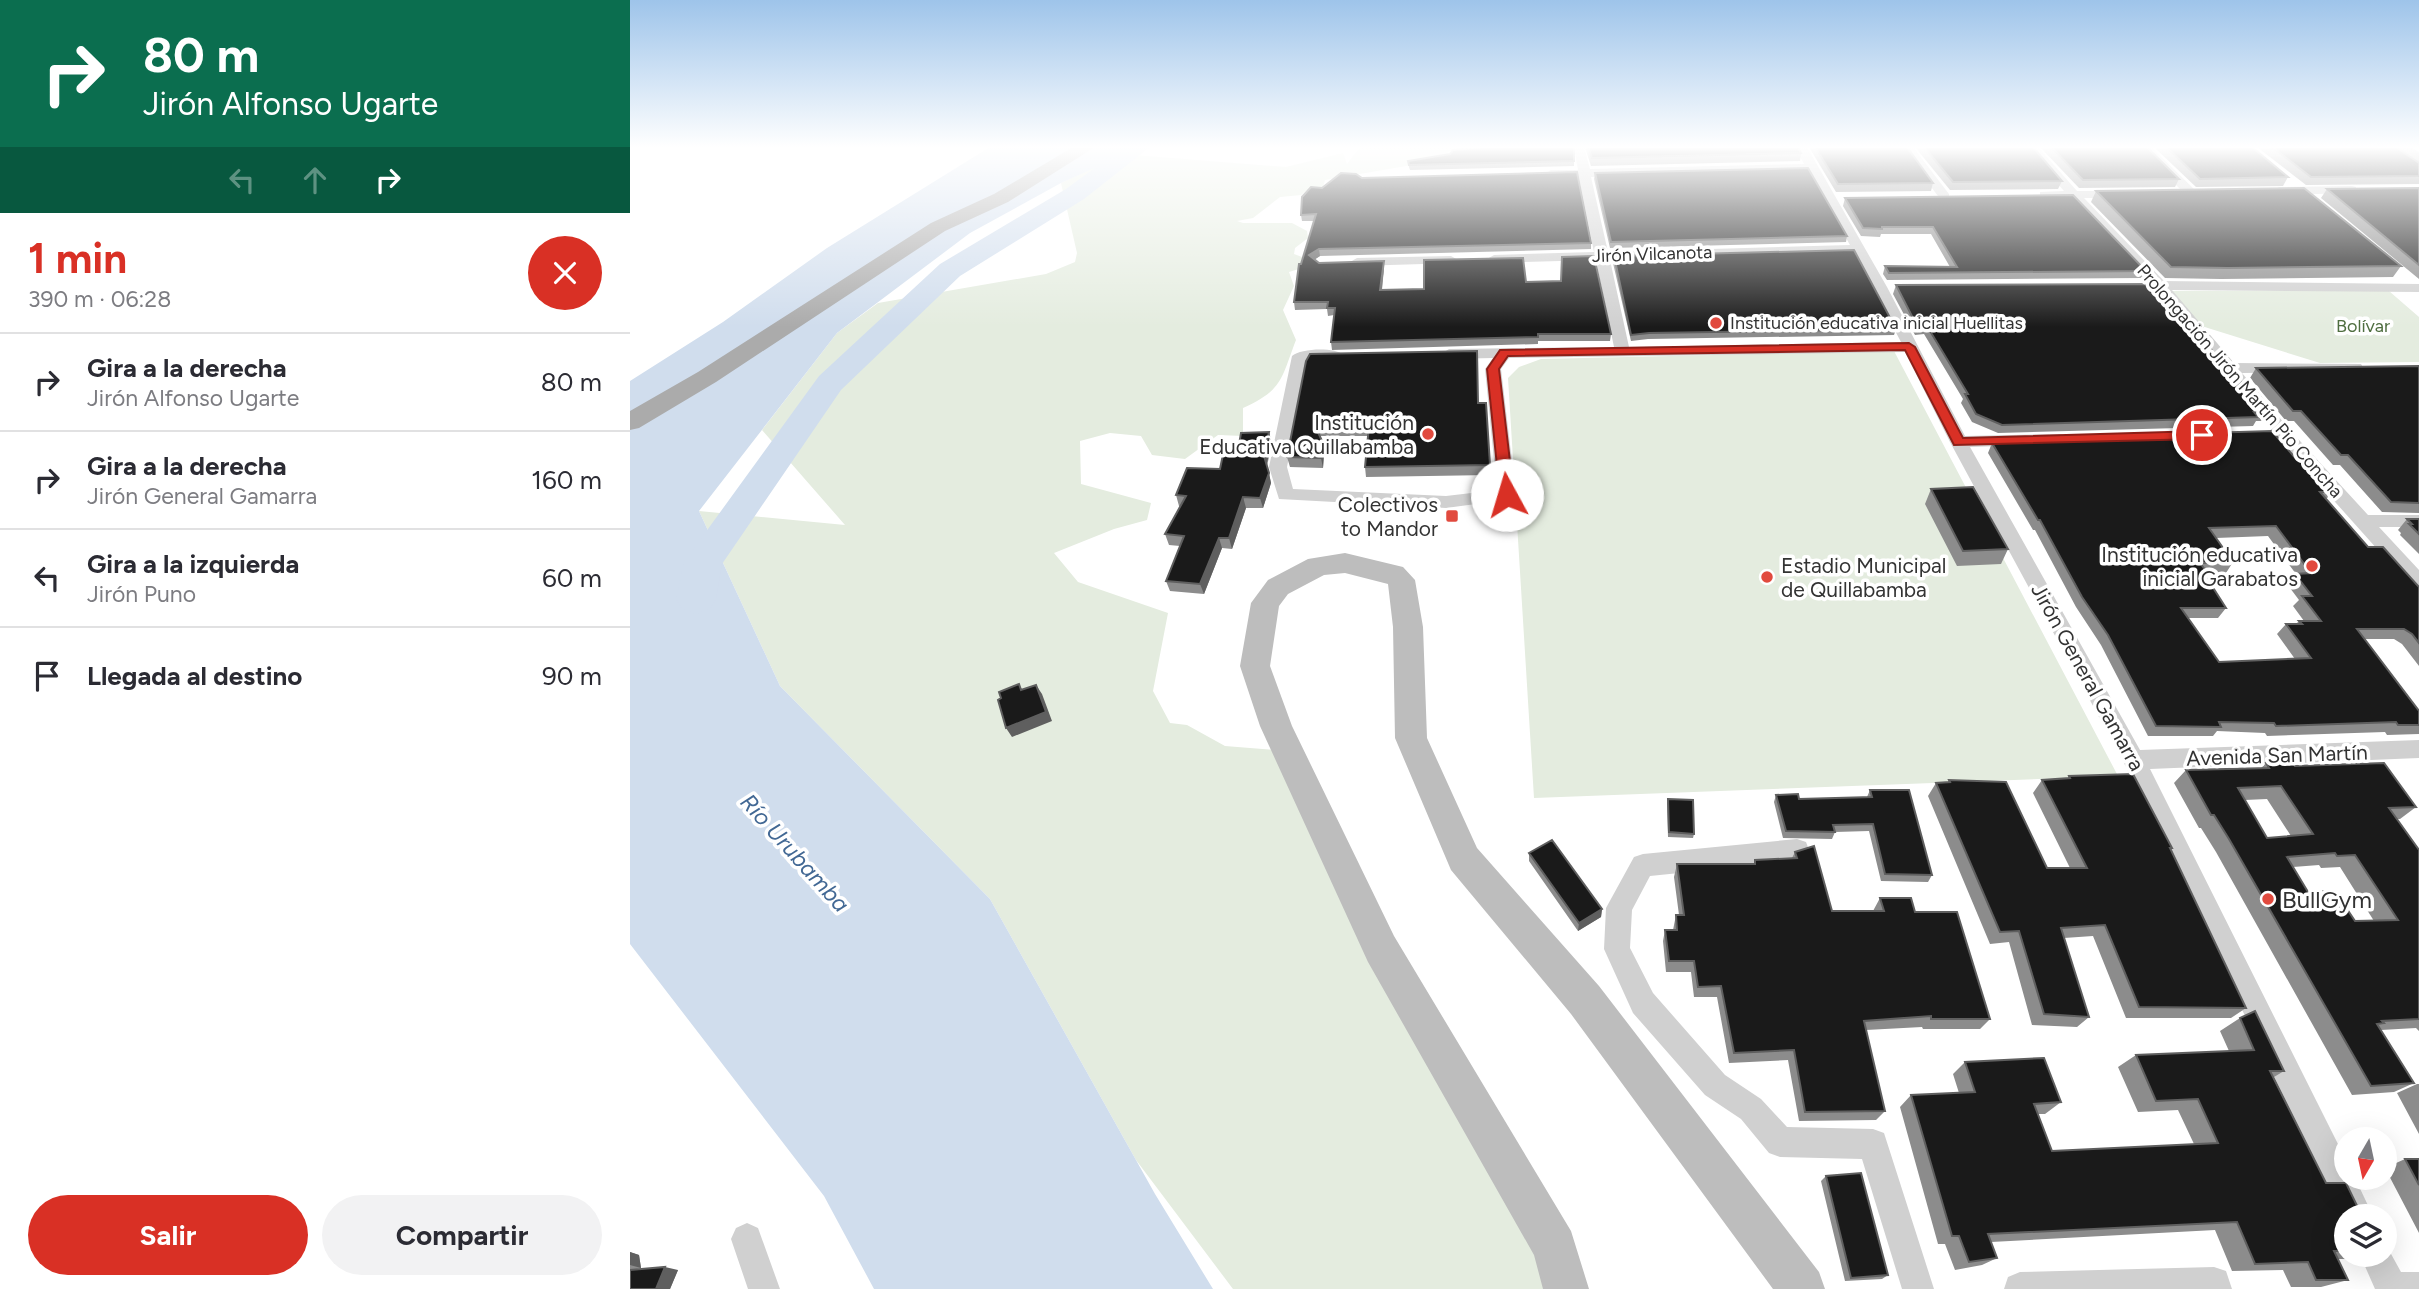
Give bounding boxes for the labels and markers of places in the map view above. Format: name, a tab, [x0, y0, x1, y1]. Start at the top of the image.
place label: Institución educativa inicial Huellitas	[1730, 312, 2023, 334]
marker: Institución educativa inicial Huellitas	[1708, 315, 1724, 331]
pin	[2172, 405, 2232, 465]
place label: Institución Educativa Quillabamba	[1199, 410, 1414, 459]
marker: Institución Educativa Quillabamba	[1420, 426, 1436, 442]
place label: Colectivos to Mandor	[1338, 492, 1438, 541]
marker: Colectivos to Mandor	[1444, 508, 1460, 524]
place label: Institución educativa inicial Garabatos	[2101, 542, 2298, 591]
place label: Estadio Municipal de Quillabamba	[1781, 553, 1946, 602]
marker: Institución educativa inicial Garabatos	[2304, 558, 2320, 574]
marker: Estadio Municipal de Quillabamba	[1759, 569, 1775, 585]
place label: BullGym	[2282, 885, 2372, 914]
marker: BullGym	[2260, 891, 2276, 907]

